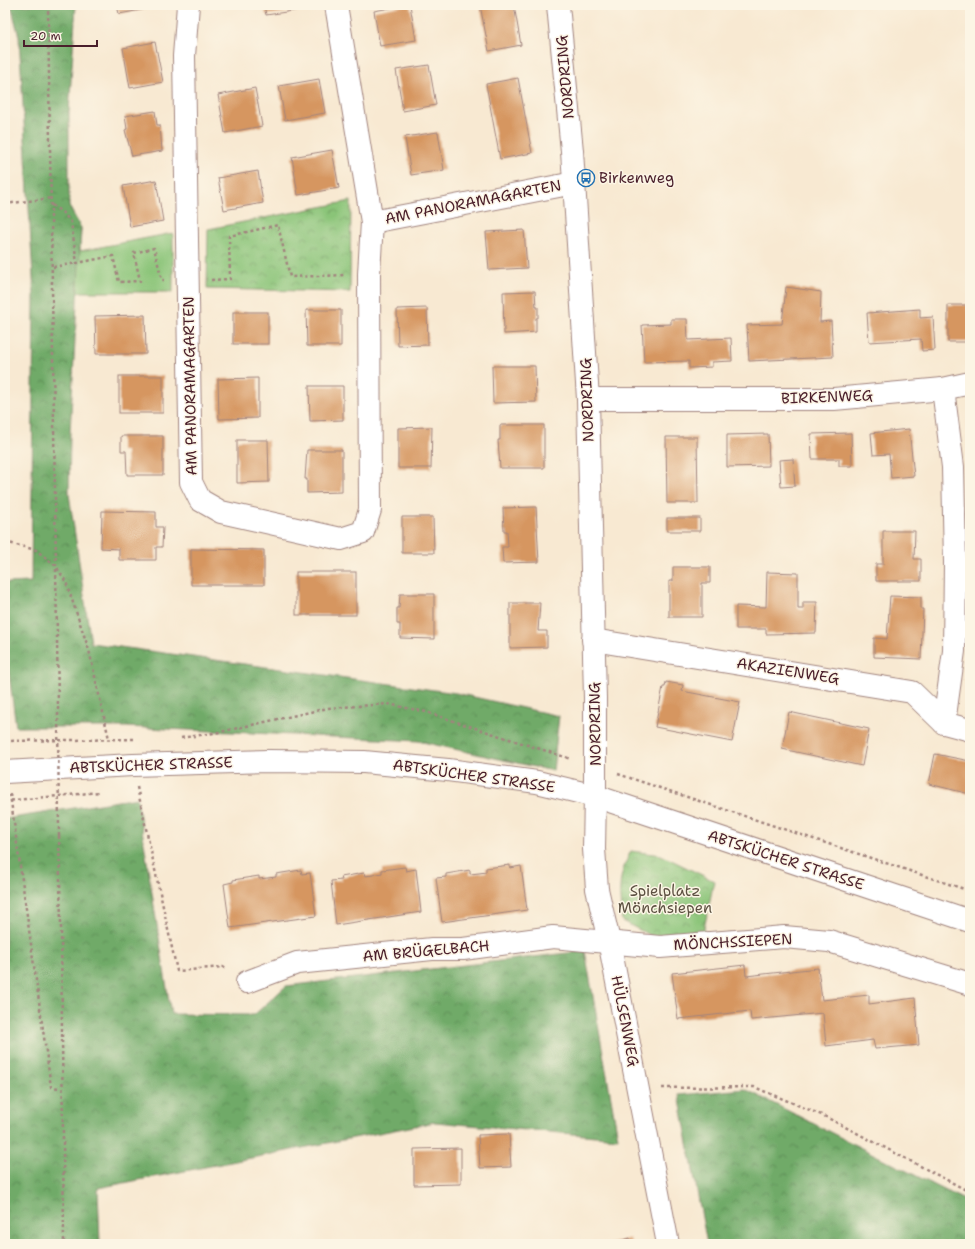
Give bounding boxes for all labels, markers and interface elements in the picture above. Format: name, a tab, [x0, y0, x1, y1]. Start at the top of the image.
scale bar	[24, 22, 97, 48]
text: 20 m	[30, 28, 61, 44]
street label: NORDRING	[551, 34, 579, 120]
bus stop icon: Birkenweg	[576, 168, 596, 188]
place label: Birkenweg	[599, 168, 674, 188]
street label: AM PANORAMAGARTEN	[383, 175, 563, 229]
street label: AM PANORAMAGARTEN	[178, 296, 202, 476]
street label: NORDRING	[576, 358, 598, 442]
street label: BIRKENWEG	[781, 385, 873, 409]
street label: AKAZIENWEG	[735, 653, 841, 689]
street label: NORDRING	[584, 682, 606, 766]
street label: ABTSKÜCHER STRASSE	[69, 752, 233, 778]
street label: ABTSKÜCHER STRASSE	[392, 755, 556, 797]
street label: ABTSKÜCHER STRASSE	[705, 825, 867, 895]
park label: Spielplatz Mönchsiepen	[618, 881, 712, 918]
street label: MÖNCHSSIEPEN	[673, 929, 793, 955]
street label: AM BRÜGELBACH	[362, 935, 490, 967]
street label: HÜLSENWEG	[606, 974, 644, 1068]

